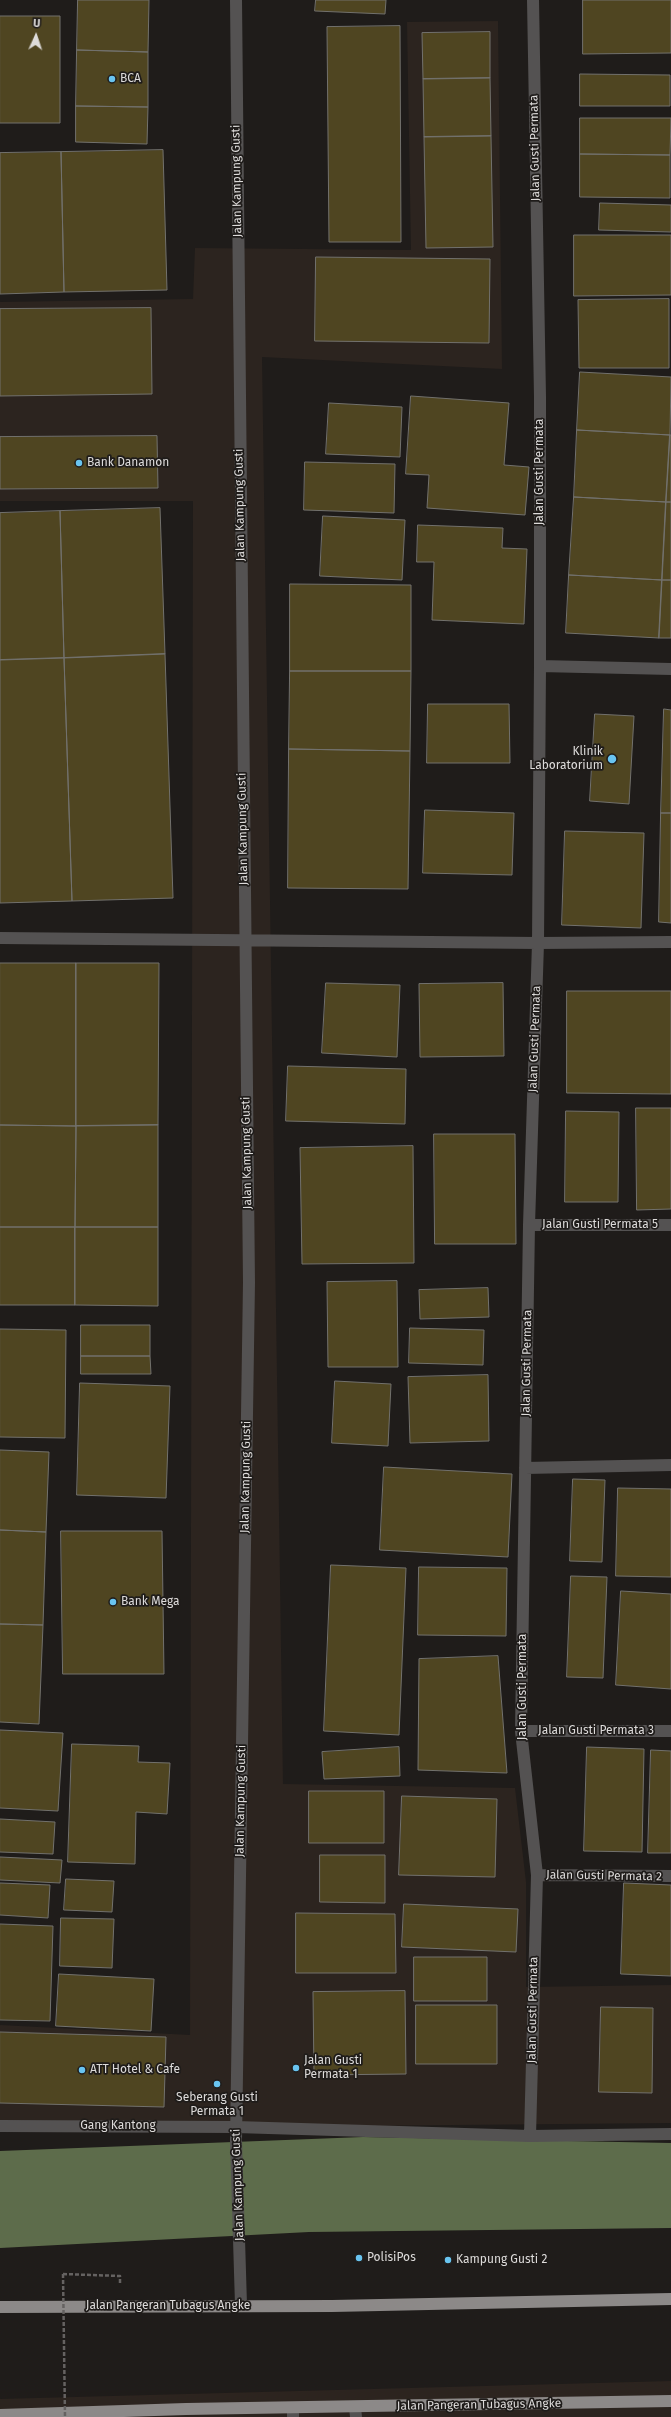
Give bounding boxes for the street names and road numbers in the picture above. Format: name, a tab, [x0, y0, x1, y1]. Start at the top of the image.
street label: Jalan Gusti Permata	[527, 95, 543, 201]
street label: Jalan Kampung Gusti	[229, 125, 245, 237]
street label: Jalan Gusti Permata	[533, 419, 547, 525]
street label: Jalan Kampung Gusti	[232, 449, 248, 561]
street label: Jalan Kampung Gusti	[235, 773, 251, 885]
street label: Jalan Gusti Permata	[526, 985, 544, 1093]
street label: Jalan Kampung Gusti	[239, 1097, 255, 1209]
street label: Jalan Gusti Permata 5	[542, 1218, 658, 1232]
street label: Jalan Gusti Permata	[519, 1310, 535, 1416]
street label: Jalan Kampung Gusti	[238, 1421, 254, 1533]
street label: Jalan Gusti Permata	[516, 1634, 530, 1740]
street label: Jalan Gusti Permata 3	[538, 1724, 654, 1738]
street label: Jalan Kampung Gusti	[233, 1745, 249, 1857]
street label: Jalan Gusti Permata 2	[546, 1868, 662, 1884]
street label: Jalan Gusti Permata	[525, 1957, 541, 2063]
street label: Gang Kantong	[80, 2119, 156, 2133]
street label: Jalan Kampung Gusti	[229, 2129, 247, 2241]
street label: Jalan Pangeran Tubagus Angke	[86, 2299, 250, 2313]
street label: Jalan Pangeran Tubagus Angke	[397, 2396, 561, 2414]

